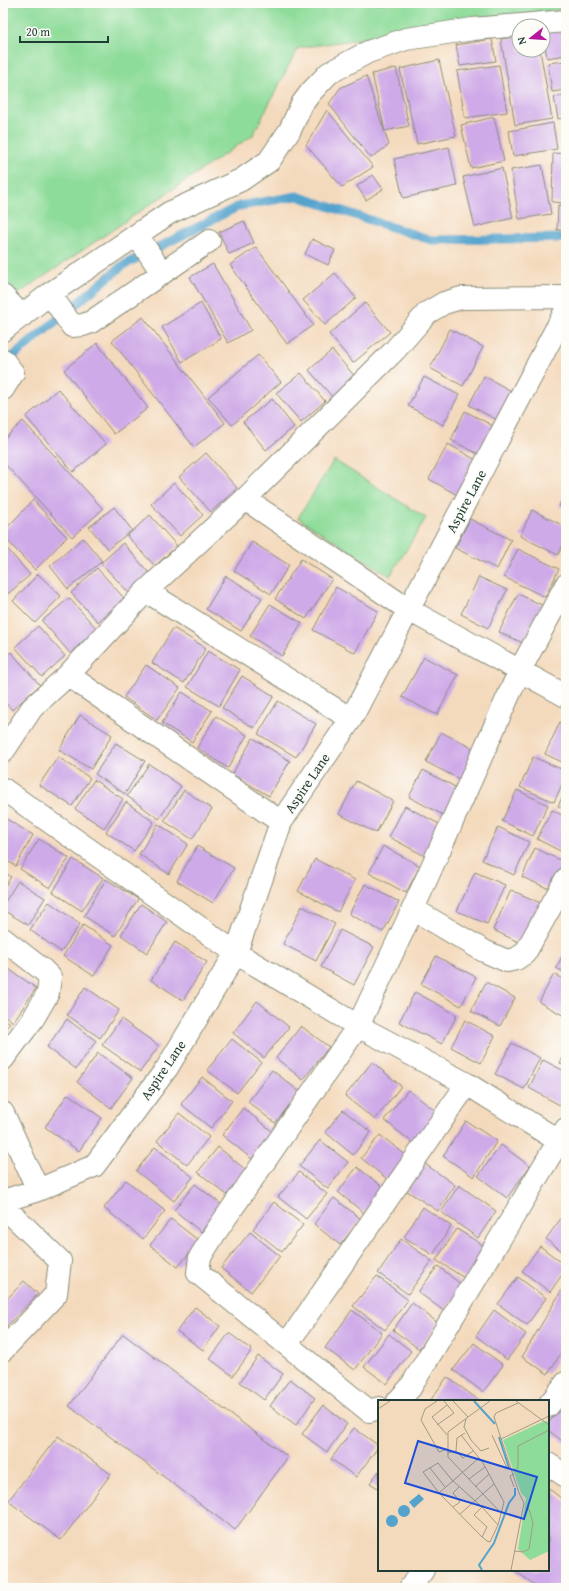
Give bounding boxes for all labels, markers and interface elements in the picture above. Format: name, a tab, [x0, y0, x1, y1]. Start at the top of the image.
scale bar	[20, 18, 108, 44]
north arrow	[511, 18, 551, 58]
text: 20 m	[26, 23, 50, 40]
text: N	[513, 34, 530, 47]
street label: Aspire Lane	[441, 466, 491, 536]
street label: Aspire Lane	[280, 749, 335, 817]
street label: Aspire Lane	[136, 1036, 191, 1104]
inset map	[378, 1400, 549, 1571]

